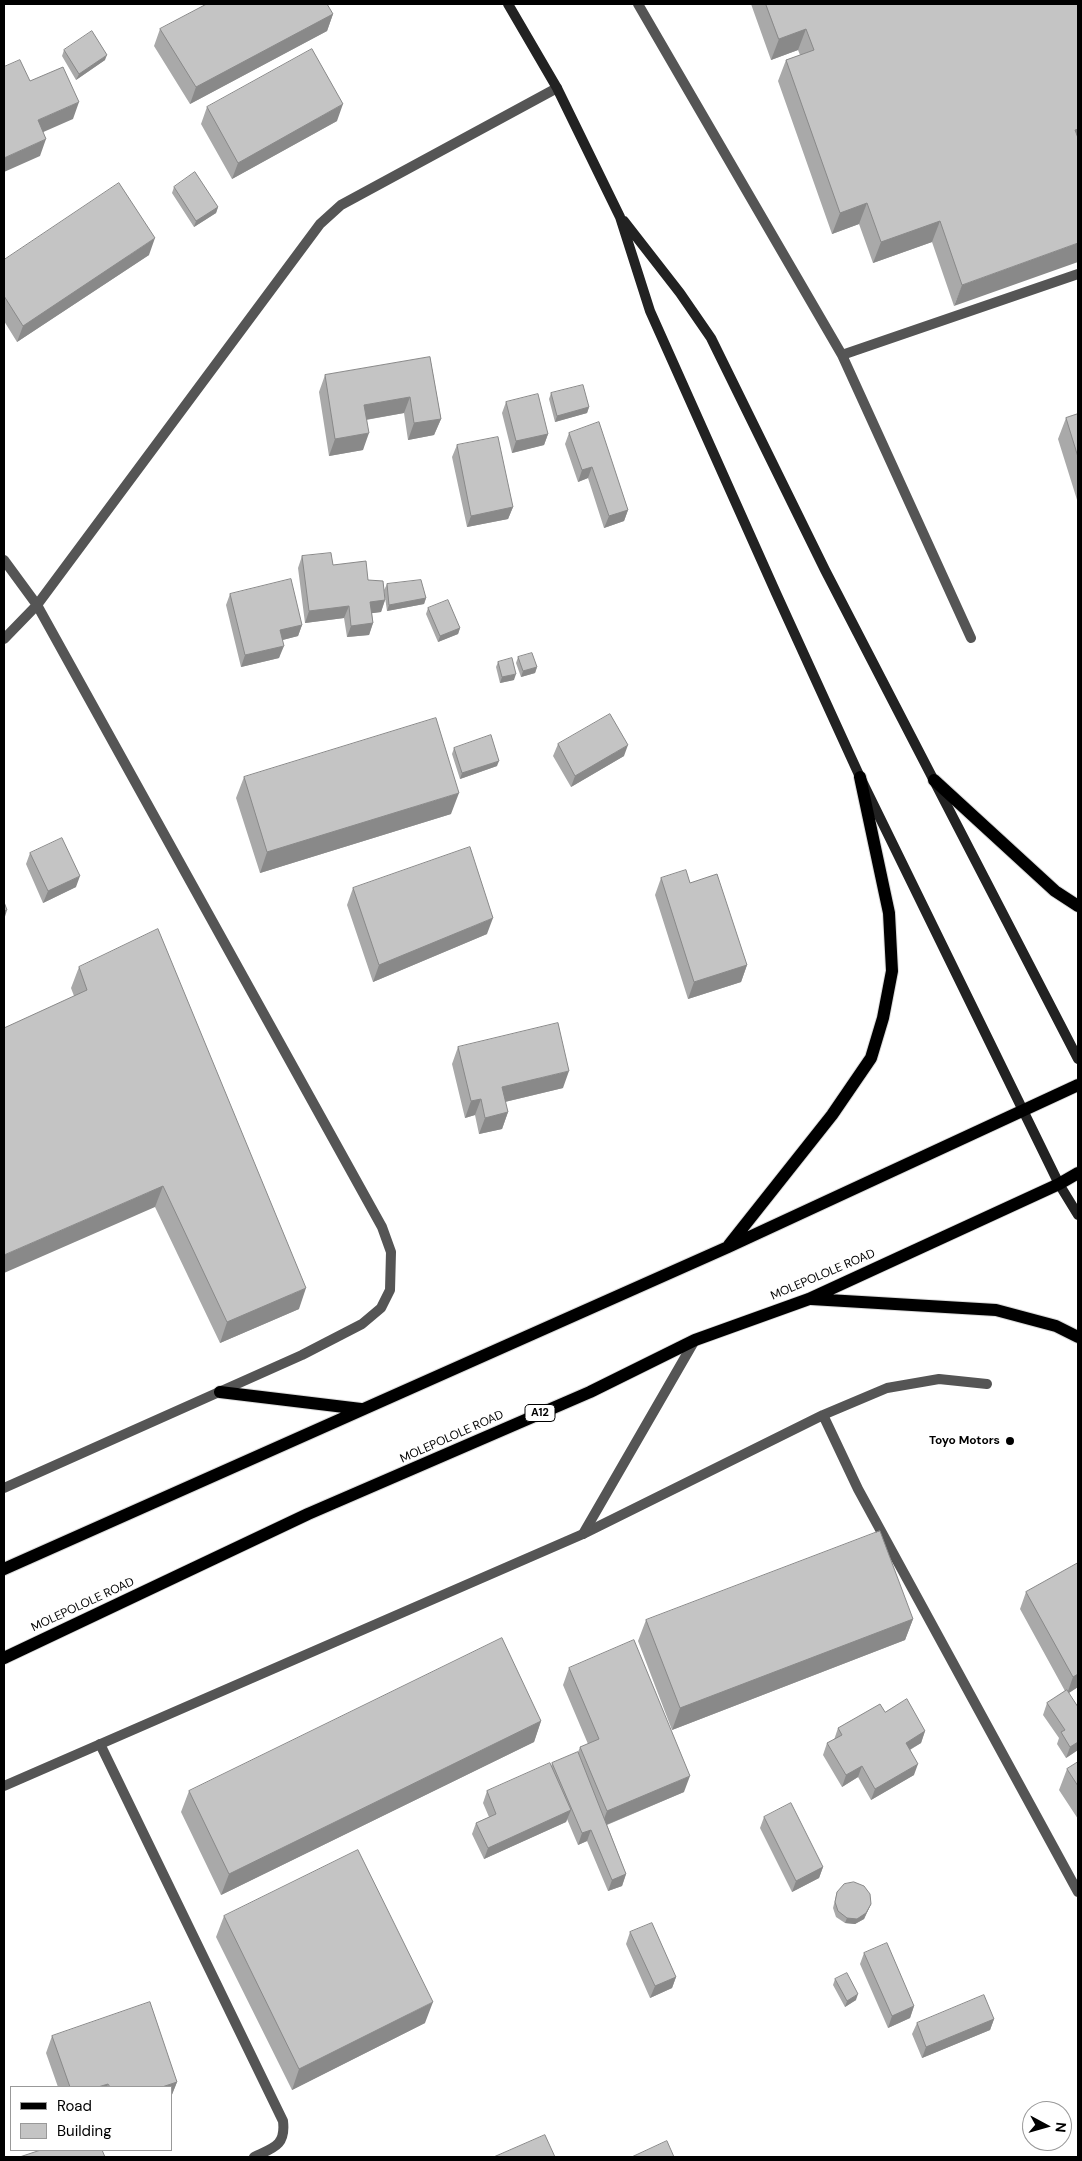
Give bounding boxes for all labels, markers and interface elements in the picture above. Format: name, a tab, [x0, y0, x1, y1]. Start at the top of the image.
street label: MOLEPOLOLE ROAD	[769, 1247, 877, 1303]
road number: A12	[525, 1405, 555, 1422]
street label: MOLEPOLOLE ROAD	[398, 1408, 506, 1466]
place label: Toyo Motors	[929, 1434, 1000, 1448]
marker: Toyo Motors	[1004, 1435, 1016, 1447]
street label: MOLEPOLOLE ROAD	[29, 1575, 137, 1635]
legend	[10, 2086, 172, 2151]
text: Road	[57, 2096, 92, 2116]
north arrow	[1022, 2101, 1072, 2151]
text: Building	[57, 2121, 112, 2141]
text: N	[1051, 2121, 1070, 2133]

